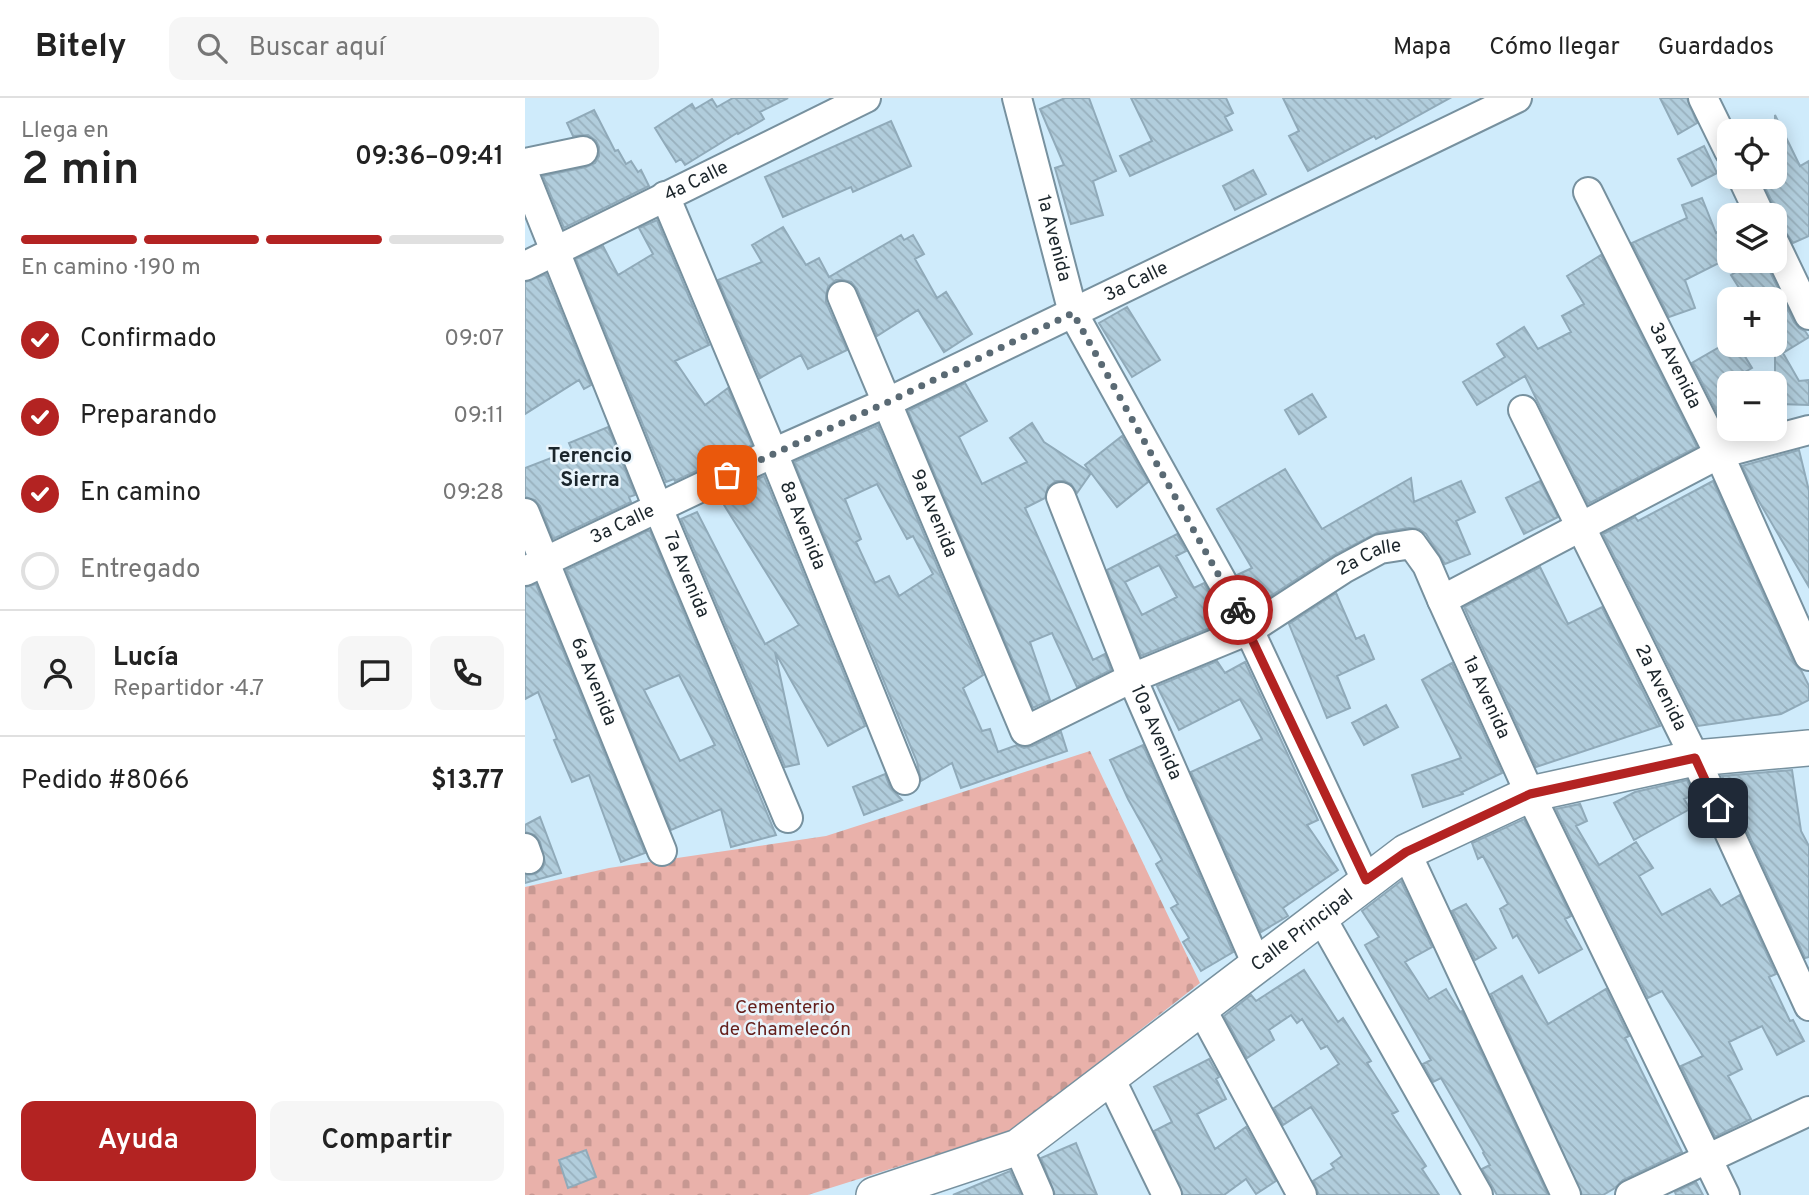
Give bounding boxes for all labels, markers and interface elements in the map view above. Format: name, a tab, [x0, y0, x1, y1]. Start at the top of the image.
search box	[169, 17, 659, 80]
text: Bitely	[35, 27, 127, 69]
icon: search	[193, 29, 231, 67]
text: Buscar aquí	[249, 32, 385, 65]
text: Mapa	[1393, 33, 1451, 63]
text: Cómo llegar	[1489, 33, 1620, 63]
text: Guardados	[1658, 33, 1774, 63]
text: Llega en	[21, 117, 109, 146]
map controls	[1717, 119, 1787, 441]
button: locate	[1717, 119, 1787, 189]
text: 09:36–09:41	[355, 141, 504, 174]
text: 2 min	[21, 142, 140, 201]
street label: 4a Calle	[660, 156, 732, 208]
street label: 1a Avenida	[1031, 192, 1076, 284]
button: layers	[1717, 203, 1787, 273]
text: En camino · 190 m	[21, 254, 201, 283]
street label: 3a Calle	[1100, 256, 1172, 308]
button: +	[1717, 287, 1787, 357]
street label: 3a Avenida	[1643, 318, 1706, 413]
icon: check	[21, 321, 59, 359]
text: Confirmado	[80, 323, 217, 356]
text: 09:07	[444, 325, 504, 354]
button: −	[1717, 371, 1787, 441]
icon: check	[21, 398, 59, 436]
text: Preparando	[80, 400, 217, 433]
text: 09:11	[453, 402, 504, 431]
district label: Terencio Sierra	[548, 443, 632, 494]
pin	[697, 445, 757, 505]
icon: bag	[708, 456, 746, 494]
street label: 9a Avenida	[904, 466, 963, 561]
icon: check	[21, 475, 59, 513]
text: En camino	[80, 477, 201, 510]
street label: 8a Avenida	[774, 478, 831, 573]
text: 09:28	[442, 479, 504, 508]
street label: 3a Calle	[586, 499, 659, 550]
street label: 7a Avenida	[657, 528, 715, 621]
street label: 2a Calle	[1333, 534, 1403, 582]
text: Entregado	[80, 554, 200, 587]
courier	[1203, 575, 1273, 645]
icon: bike	[1219, 591, 1257, 629]
street label: 6a Avenida	[565, 634, 622, 729]
button: person	[21, 636, 95, 710]
button: chat	[338, 636, 412, 710]
button: phone	[430, 636, 504, 710]
street label: 2a Avenida	[1629, 641, 1692, 735]
text: Lucía	[113, 642, 179, 675]
street label: 1a Avenida	[1457, 652, 1515, 743]
text: Repartidor · 4.7	[113, 675, 264, 704]
street label: 10a Avenida	[1125, 681, 1187, 784]
text: Pedido #8066	[21, 765, 189, 798]
text: $13.77	[431, 765, 504, 798]
pin	[1688, 778, 1748, 838]
icon: home	[1699, 789, 1737, 827]
street label: Calle Principal	[1246, 884, 1358, 977]
park label: Cementerio de Chamelecón	[719, 996, 851, 1042]
button: Ayuda	[21, 1101, 256, 1181]
button: Compartir	[270, 1101, 504, 1181]

